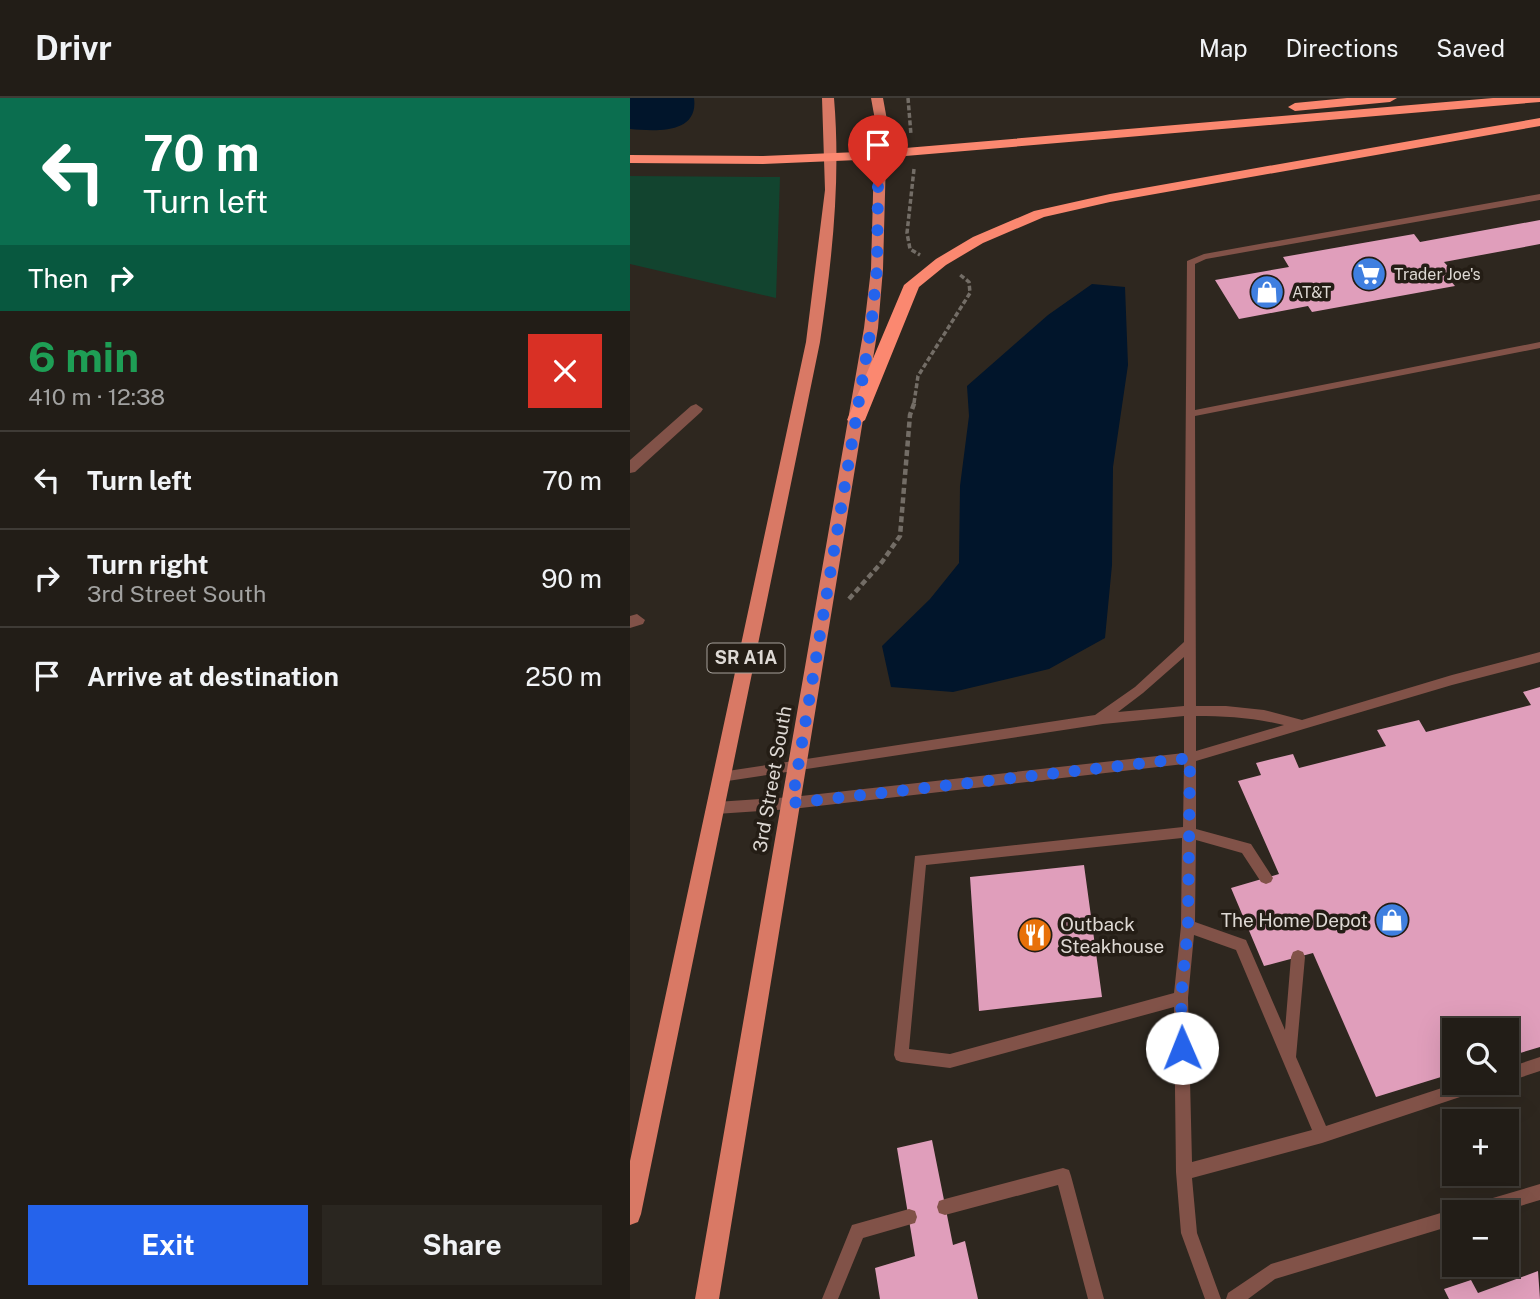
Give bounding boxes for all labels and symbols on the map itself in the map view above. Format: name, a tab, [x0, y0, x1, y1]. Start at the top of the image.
pin	[848, 115, 908, 187]
supermarket icon: Trader Joe's	[1350, 255, 1388, 293]
place label: Trader Joe's	[1394, 265, 1481, 284]
shop icon: AT&T	[1248, 273, 1286, 311]
place label: AT&T	[1292, 283, 1332, 302]
road number: SR A1A	[708, 644, 784, 672]
street label: 3rd Street South	[748, 704, 796, 854]
shop icon: The Home Depot	[1373, 901, 1411, 939]
place label: The Home Depot	[1221, 909, 1368, 931]
place label: Outback Steakhouse	[1060, 913, 1164, 957]
restaurant icon: Outback Steakhouse	[1016, 916, 1054, 954]
position arrow	[1145, 1011, 1219, 1085]

